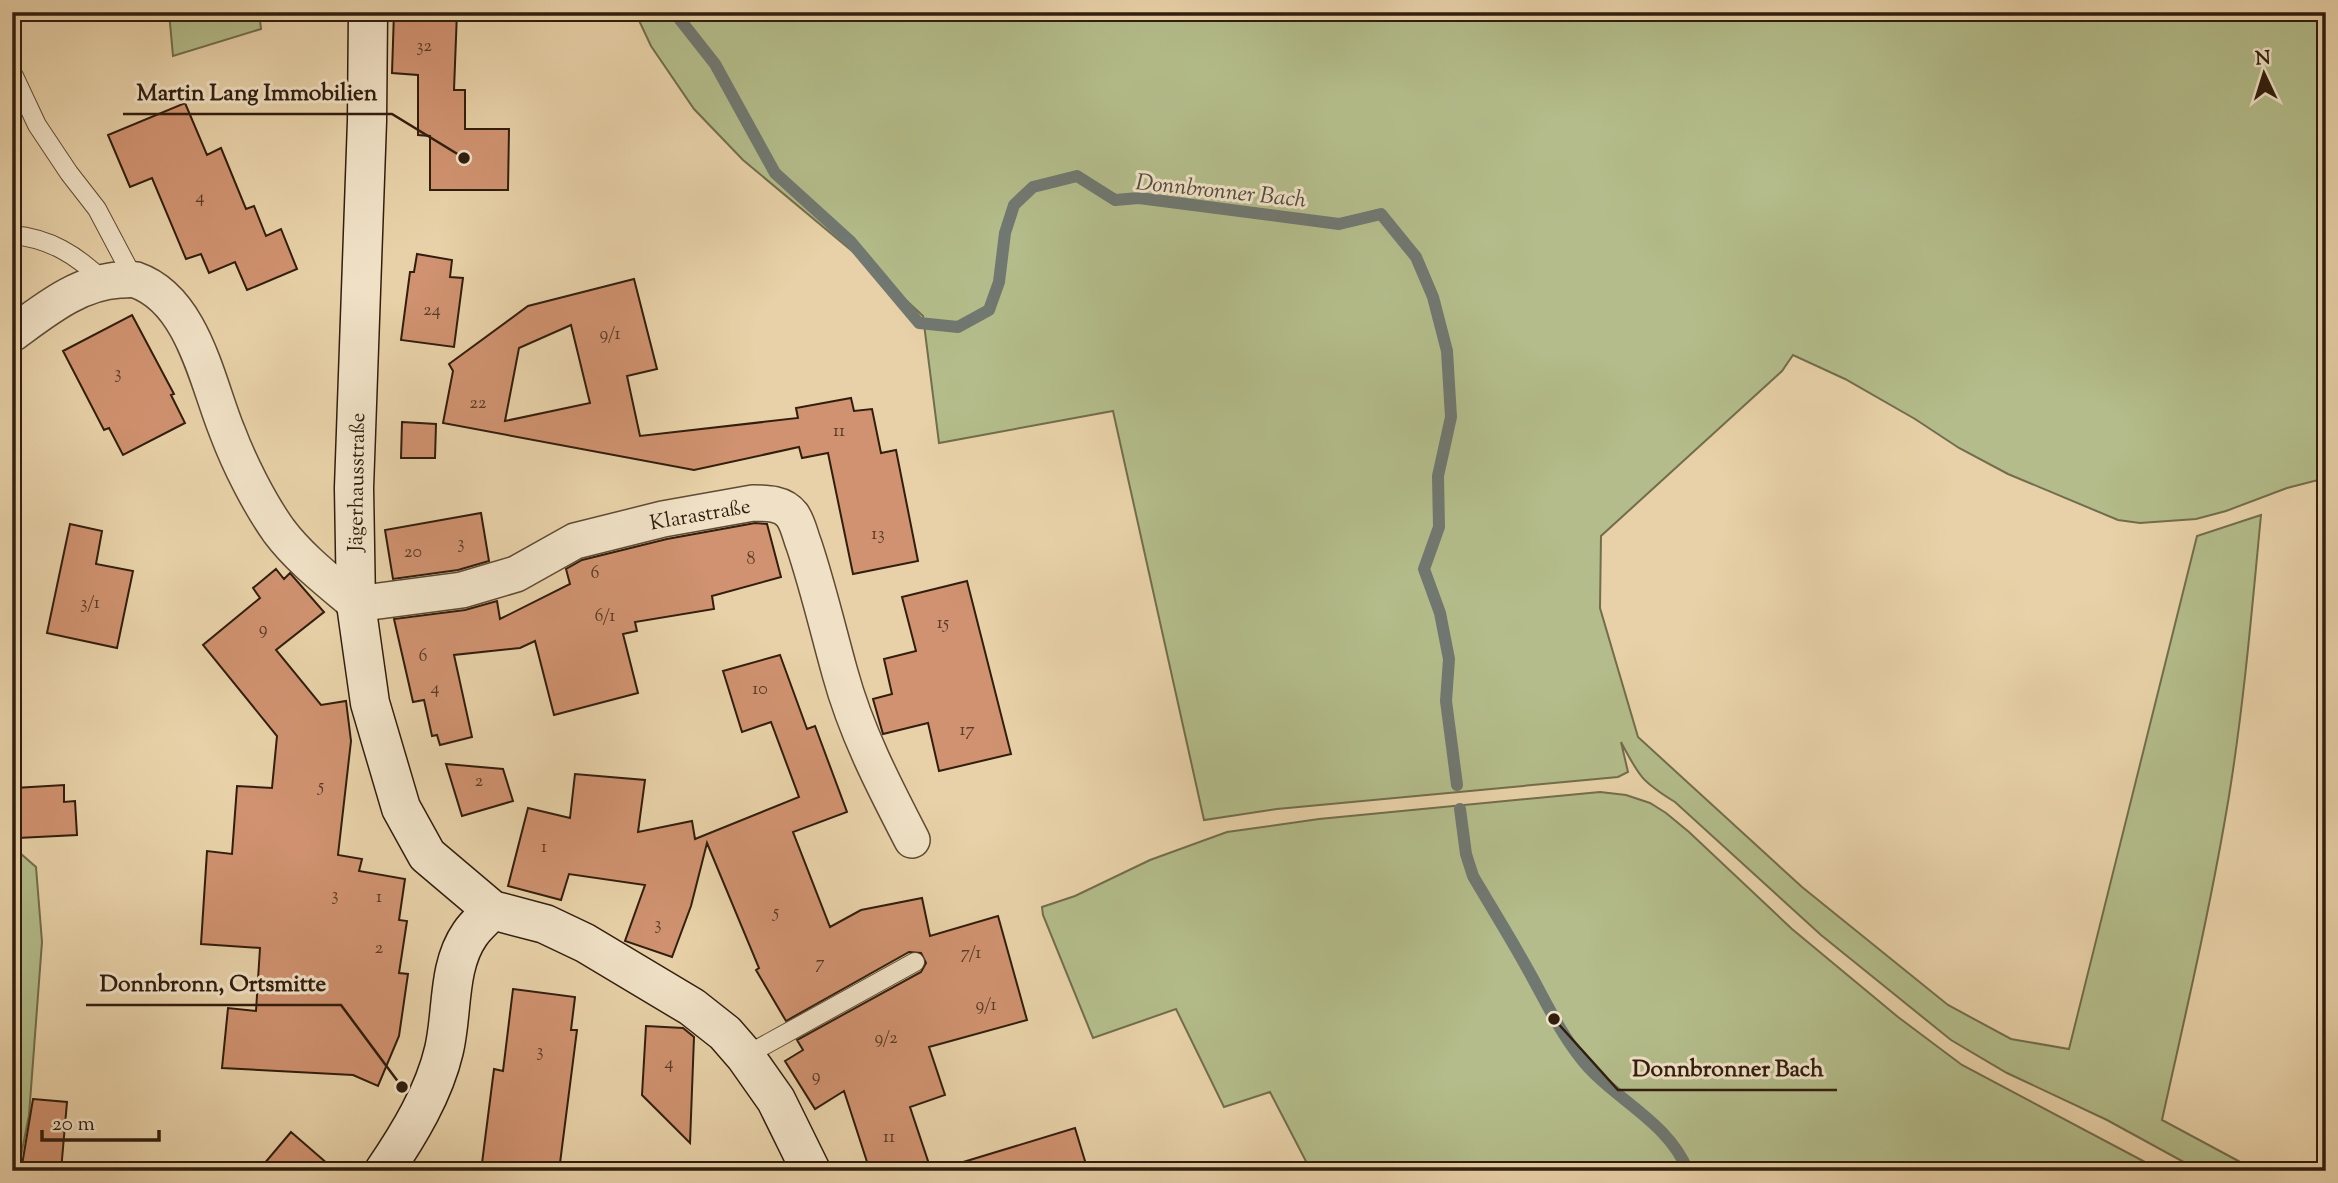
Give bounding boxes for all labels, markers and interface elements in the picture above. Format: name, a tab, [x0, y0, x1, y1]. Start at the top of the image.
house number: 32	[416, 34, 432, 60]
north arrow	[2230, 38, 2300, 108]
text: N	[2254, 46, 2271, 74]
callout: Martin Lang Immobilien	[123, 70, 392, 114]
text: Martin Lang Immobilien	[137, 78, 378, 111]
water label: Donnbronner Bach	[1134, 167, 1308, 218]
house number: 4	[195, 185, 205, 211]
house number: 24	[423, 298, 441, 324]
house number: 9/1	[599, 322, 621, 348]
house number: 3	[114, 361, 122, 387]
house number: 22	[470, 391, 487, 417]
street label: Jägerhausstraße	[342, 412, 374, 553]
house number: 11	[833, 419, 845, 445]
street label: Klarastraße	[648, 492, 753, 540]
house number: 13	[871, 522, 885, 548]
house number: 3	[457, 531, 465, 557]
house number: 20	[404, 540, 422, 566]
house number: 8	[747, 547, 756, 573]
house number: 6	[591, 561, 600, 587]
house number: 3/1	[80, 591, 100, 617]
house number: 6/1	[595, 604, 615, 630]
house number: 15	[937, 611, 949, 637]
house number: 9	[259, 617, 268, 643]
house number: 6	[419, 644, 428, 670]
house number: 4	[430, 676, 440, 702]
house number: 10	[752, 677, 768, 703]
house number: 17	[959, 718, 975, 744]
house number: 2	[475, 769, 484, 795]
house number: 5	[317, 774, 324, 800]
house number: 1	[541, 835, 547, 861]
house number: 3	[331, 883, 339, 909]
house number: 1	[376, 885, 382, 911]
house number: 5	[772, 900, 779, 926]
house number: 3	[654, 912, 662, 938]
house number: 2	[375, 936, 384, 962]
house number: 7/1	[961, 941, 981, 967]
house number: 7	[815, 951, 825, 977]
callout: Donnbronn, Ortsmitte	[86, 961, 341, 1005]
text: Donnbronn, Ortsmitte	[100, 969, 326, 1002]
house number: 9/1	[975, 993, 997, 1019]
house number: 9/2	[874, 1026, 898, 1052]
house number: 3	[536, 1039, 544, 1065]
callout: Donnbronner Bach	[1618, 1046, 1837, 1090]
house number: 4	[664, 1051, 674, 1077]
text: Donnbronner Bach	[1632, 1054, 1824, 1087]
house number: 9	[812, 1064, 821, 1090]
scale bar	[42, 1099, 159, 1143]
text: 20 m	[52, 1110, 95, 1140]
house number: 11	[883, 1125, 895, 1151]

